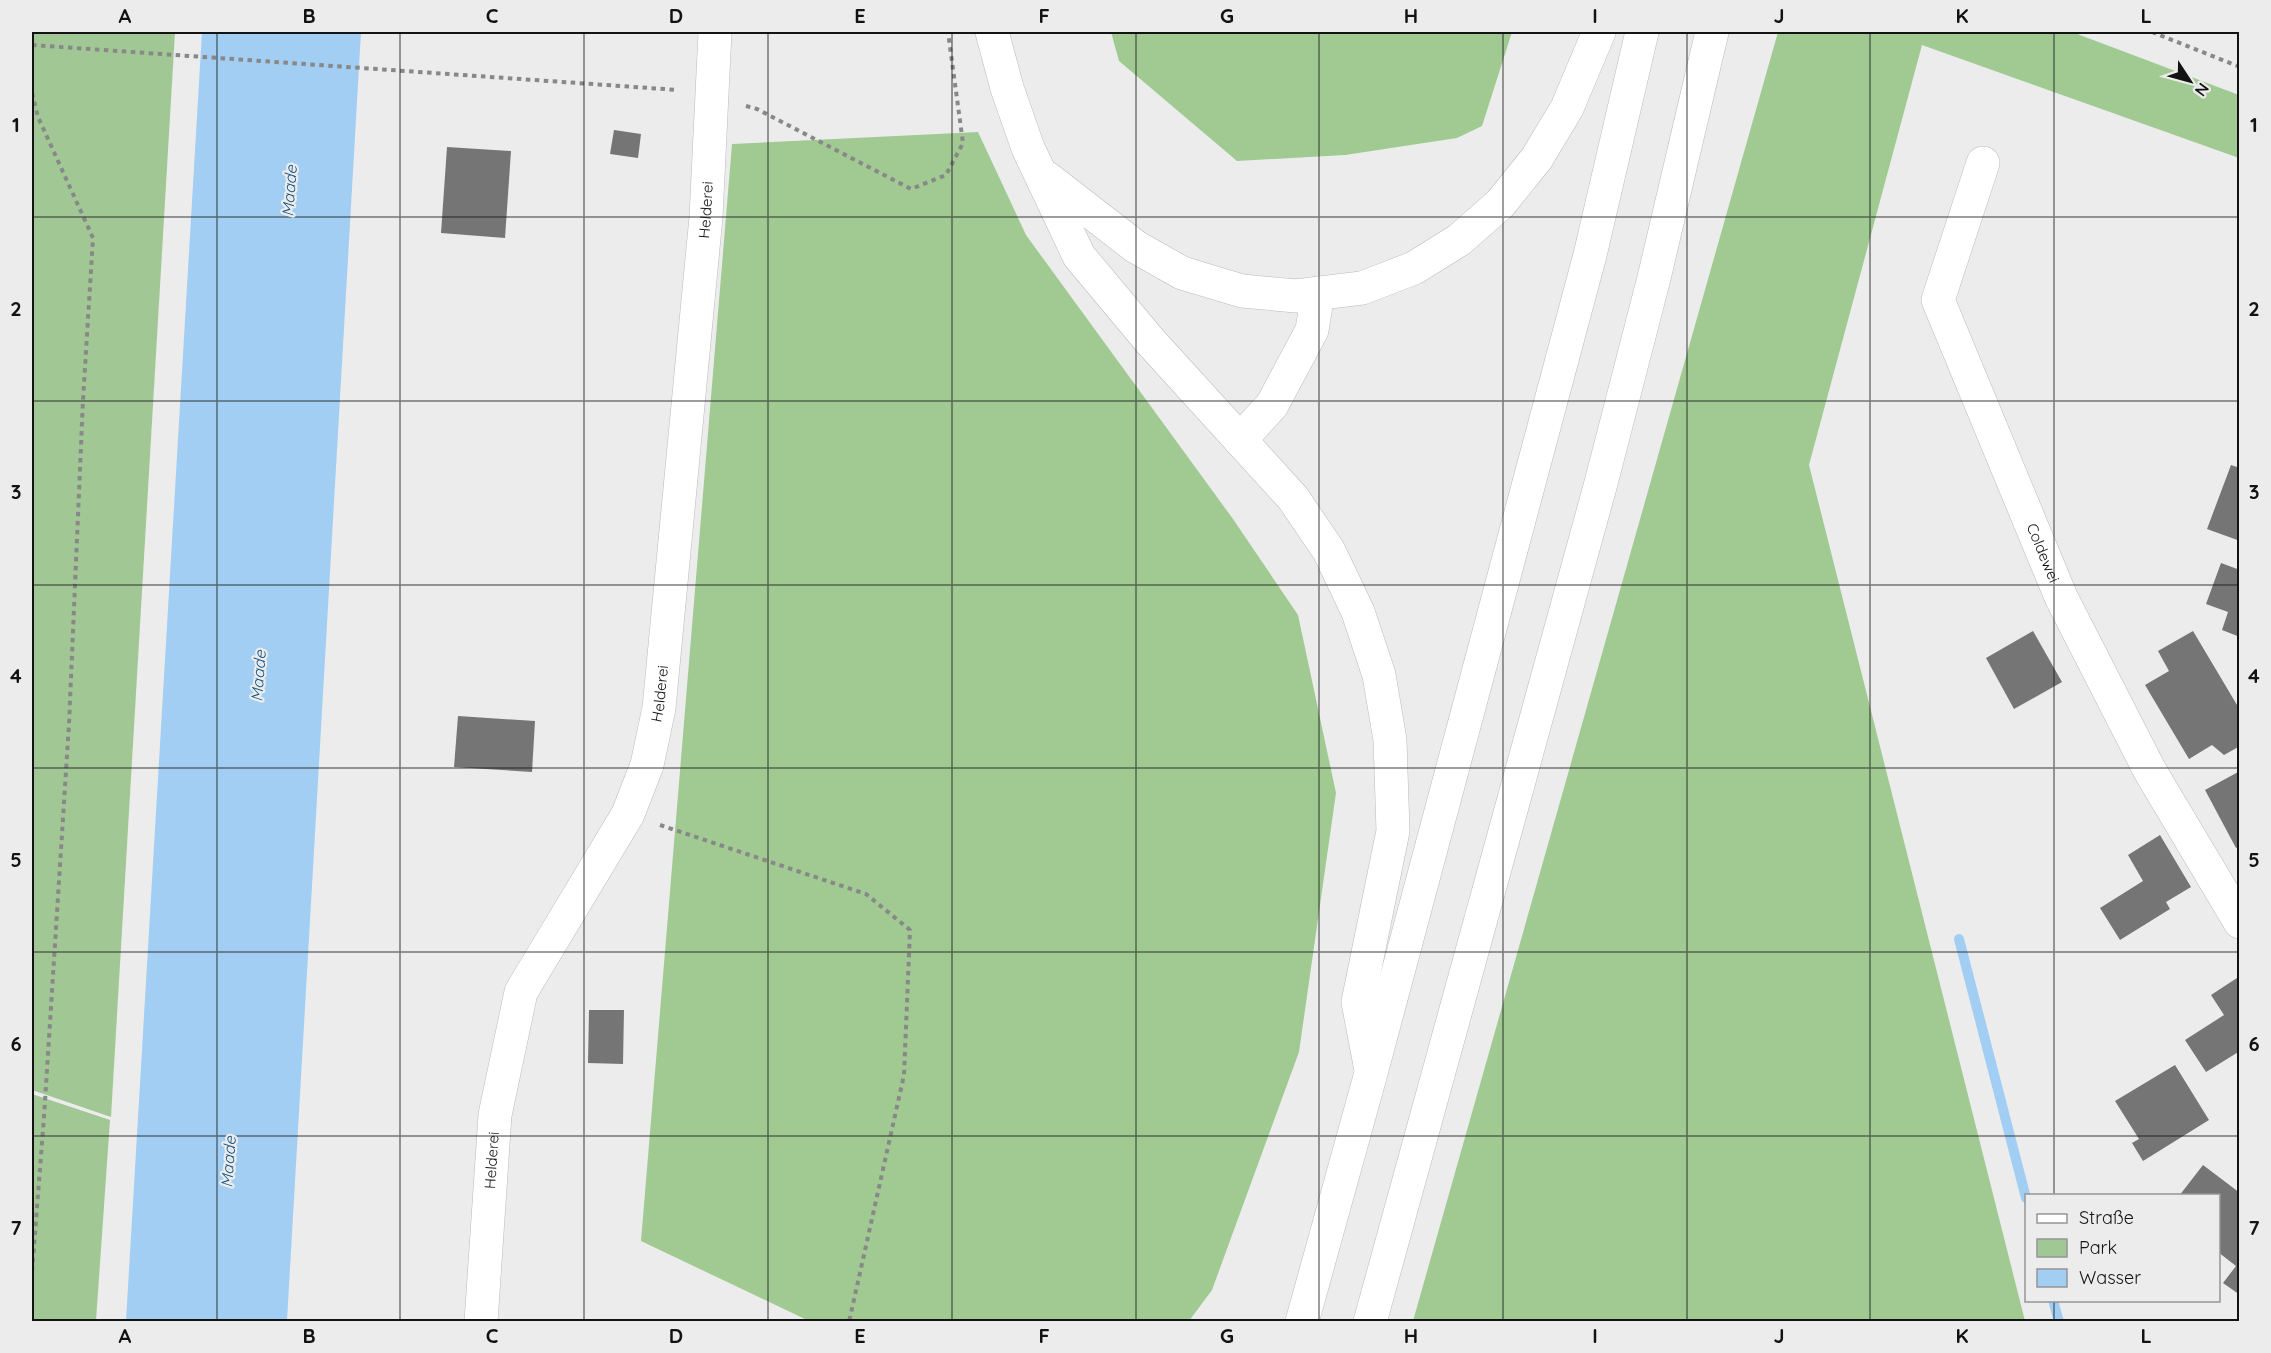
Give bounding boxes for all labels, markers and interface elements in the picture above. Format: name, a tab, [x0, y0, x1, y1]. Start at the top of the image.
text: A	[119, 3, 132, 28]
text: B	[302, 3, 316, 28]
text: C	[486, 3, 499, 28]
text: D	[669, 3, 683, 28]
text: E	[854, 3, 866, 28]
text: F	[1038, 3, 1050, 28]
text: G	[1220, 3, 1234, 28]
text: H	[1404, 3, 1418, 28]
text: I	[1592, 3, 1598, 28]
text: J	[1773, 3, 1785, 28]
text: K	[1955, 3, 1969, 28]
text: L	[2140, 3, 2152, 28]
north arrow	[2160, 51, 2220, 111]
text: N	[2191, 79, 2214, 100]
text: 1	[12, 112, 20, 137]
text: 1	[2250, 112, 2258, 137]
water label: Maade	[277, 164, 301, 217]
street label: Helderei	[694, 181, 717, 239]
text: 2	[10, 296, 22, 321]
text: 2	[2248, 296, 2260, 321]
text: 3	[11, 479, 21, 504]
text: 3	[2249, 479, 2259, 504]
street label: Coldewei	[2022, 520, 2064, 585]
water label: Maade	[246, 649, 270, 702]
text: 4	[10, 663, 22, 688]
text: 4	[2248, 663, 2260, 688]
street label: Helderei	[646, 664, 672, 724]
text: 5	[10, 847, 22, 872]
text: 5	[2248, 847, 2260, 872]
text: 6	[10, 1031, 22, 1056]
text: 6	[2248, 1031, 2260, 1056]
street label: Helderei	[480, 1131, 503, 1190]
water label: Maade	[216, 1135, 240, 1188]
legend	[2025, 1194, 2220, 1302]
text: Straße	[2079, 1206, 2134, 1229]
text: 7	[11, 1215, 22, 1240]
text: 7	[2249, 1215, 2260, 1240]
text: Park	[2079, 1236, 2117, 1259]
text: Wasser	[2079, 1266, 2141, 1289]
text: A	[119, 1323, 132, 1348]
text: B	[302, 1323, 316, 1348]
text: C	[486, 1323, 499, 1348]
text: D	[669, 1323, 683, 1348]
text: E	[854, 1323, 866, 1348]
text: F	[1038, 1323, 1050, 1348]
text: G	[1220, 1323, 1234, 1348]
text: H	[1404, 1323, 1418, 1348]
text: I	[1592, 1323, 1598, 1348]
text: J	[1773, 1323, 1785, 1348]
text: K	[1955, 1323, 1969, 1348]
text: L	[2140, 1323, 2152, 1348]

